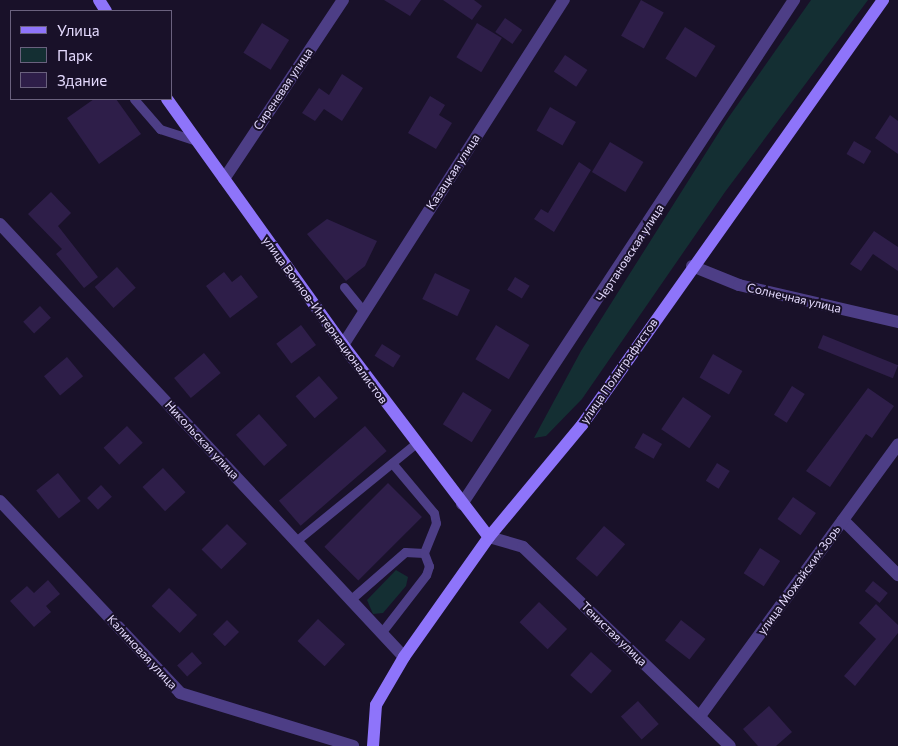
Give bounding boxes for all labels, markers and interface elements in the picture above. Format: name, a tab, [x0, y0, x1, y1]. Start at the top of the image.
legend	[10, 10, 172, 100]
text: Улица	[57, 21, 99, 39]
street label: Сиреневая улица	[250, 45, 316, 133]
text: Парк	[57, 46, 93, 64]
text: Здание	[57, 71, 107, 89]
street label: Казацкая улица	[423, 131, 483, 213]
street label: Чертановская улица	[593, 201, 667, 305]
street label: улица Воинов-Интернационалистов	[259, 234, 391, 406]
street label: Солнечная улица	[745, 280, 843, 316]
street label: улица Полиграфистов	[577, 316, 661, 426]
street label: Никольская улица	[162, 398, 242, 482]
street label: улица Можайских Зорь	[755, 523, 843, 637]
street label: Тенистая улица	[578, 599, 650, 669]
street label: Калиновая улица	[104, 612, 180, 692]

